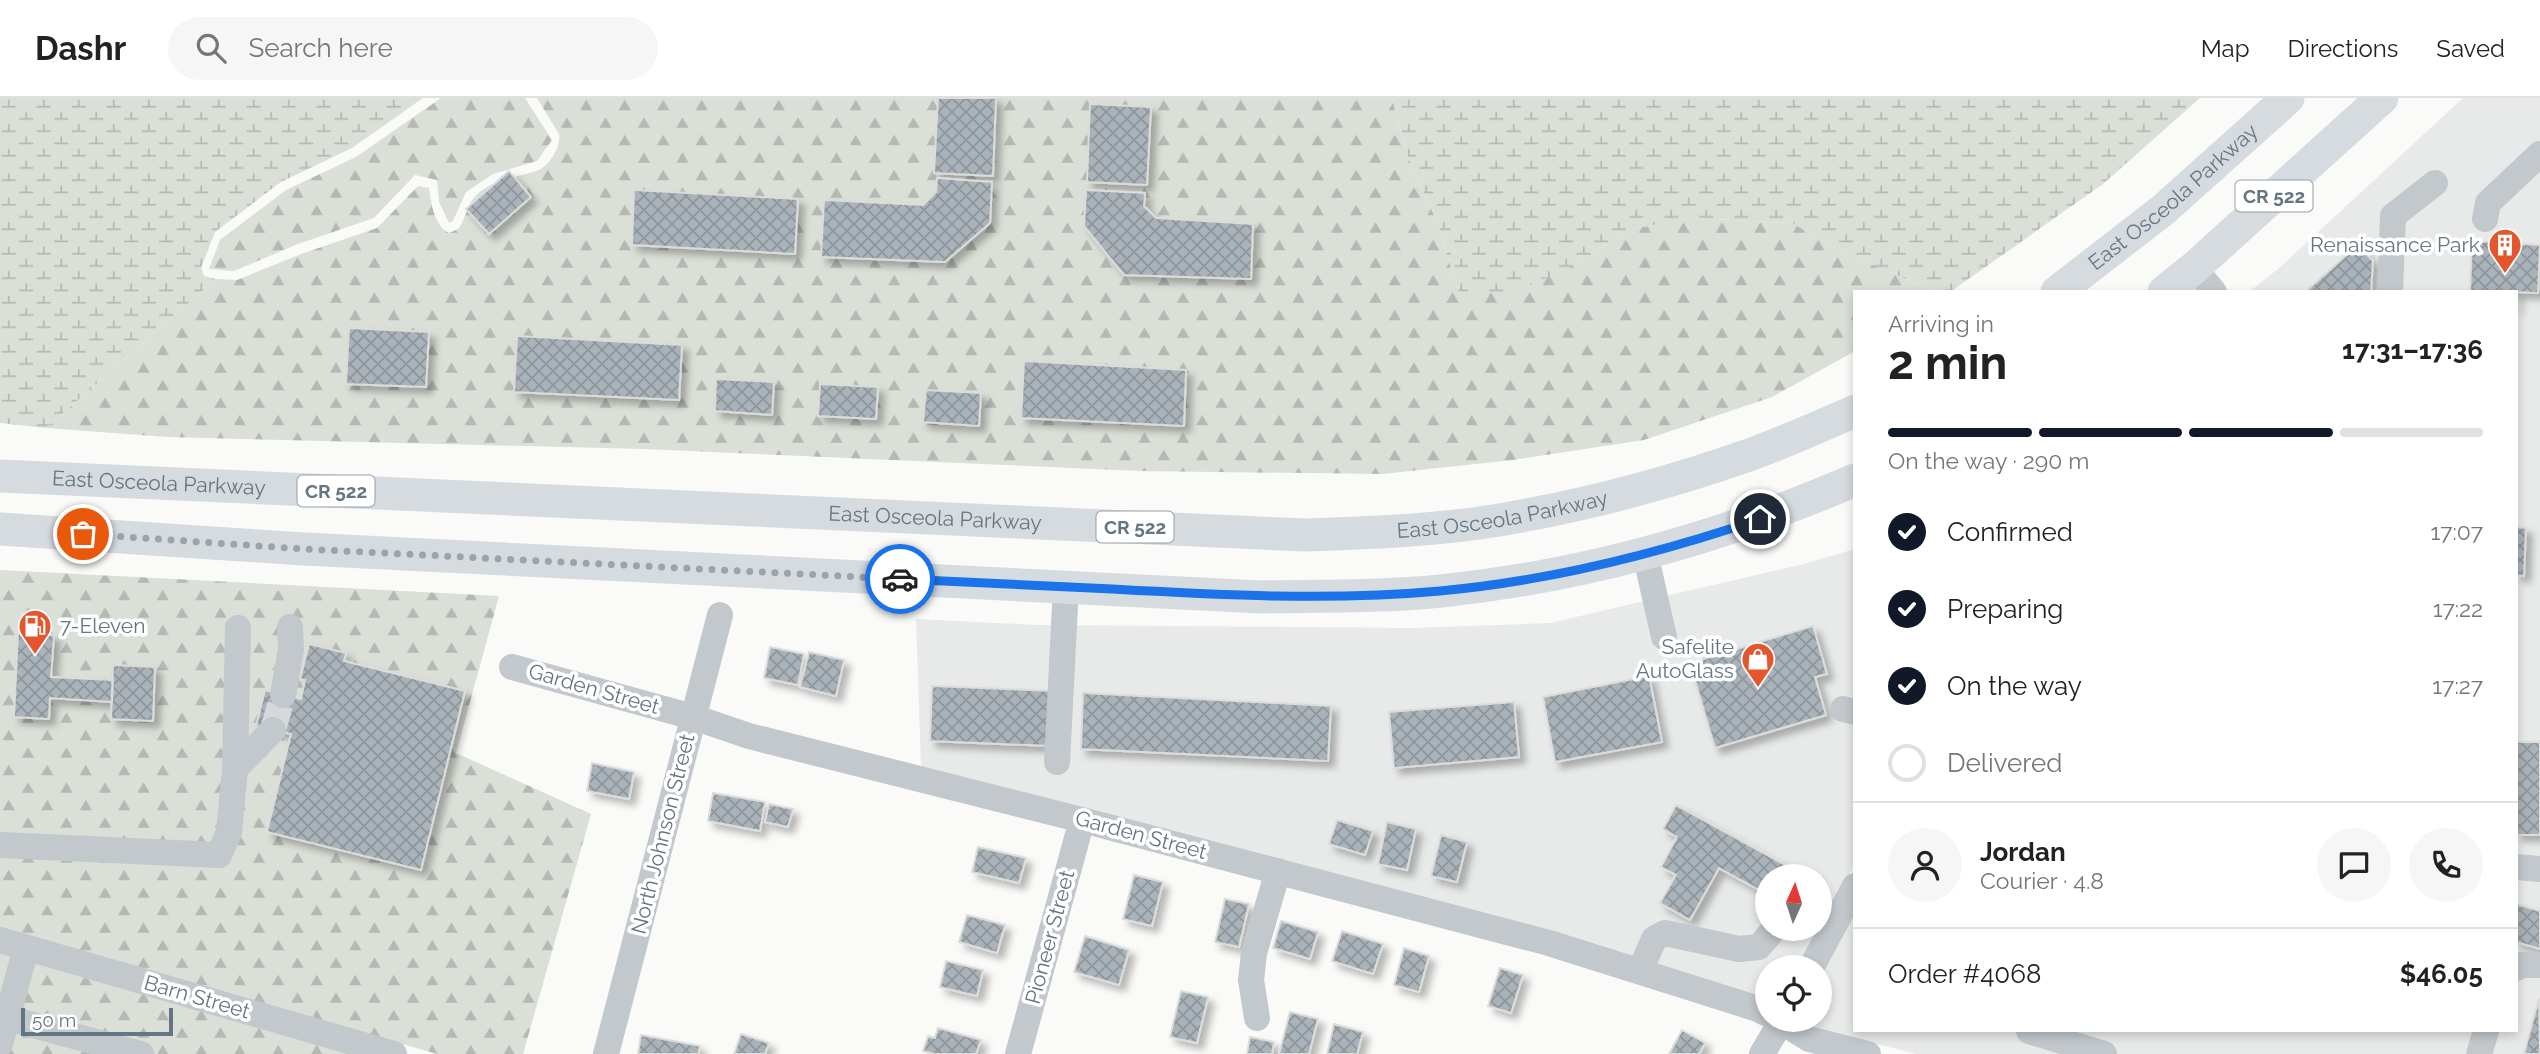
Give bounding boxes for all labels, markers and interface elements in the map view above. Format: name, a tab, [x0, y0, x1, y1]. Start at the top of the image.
search box	[168, 17, 658, 80]
text: Dashr	[35, 29, 126, 68]
icon: search	[192, 29, 230, 67]
text: Search here	[248, 33, 393, 63]
text: Map	[2201, 34, 2250, 63]
text: Directions	[2288, 34, 2398, 63]
text: Saved	[2436, 34, 2505, 63]
street label: East Osceola Parkway	[2083, 118, 2263, 275]
road number: CR 522	[2236, 180, 2312, 212]
building icon: Renaissance Park	[2486, 226, 2524, 275]
place label: Renaissance Park	[2310, 232, 2480, 257]
text: Arriving in	[1888, 310, 1994, 337]
text: 17:31–17:36	[2342, 335, 2483, 365]
text: 2 min	[1888, 336, 2007, 390]
text: On the way · 290 m	[1888, 447, 2089, 474]
street label: East Osceola Parkway	[52, 465, 266, 500]
road number: CR 522	[298, 476, 374, 506]
street label: East Osceola Parkway	[1396, 485, 1610, 543]
pin	[1730, 489, 1790, 549]
street label: East Osceola Parkway	[828, 500, 1042, 535]
icon: home	[1741, 500, 1779, 538]
pin	[53, 504, 113, 564]
road number: CR 522	[1096, 512, 1174, 542]
icon: check	[1888, 513, 1926, 551]
icon: bag	[64, 515, 102, 553]
text: Confirmed	[1947, 517, 2073, 547]
text: 17:07	[2430, 518, 2483, 545]
courier	[865, 544, 935, 614]
icon: car	[881, 560, 919, 598]
icon: check	[1888, 590, 1926, 628]
text: Preparing	[1947, 594, 2063, 624]
text: 17:22	[2433, 595, 2483, 622]
fuel station icon: 7-Eleven	[16, 607, 54, 656]
place label: 7-Eleven	[60, 613, 145, 638]
place label: Safelite AutoGlass	[1636, 634, 1734, 683]
shop icon: Safelite AutoGlass	[1739, 640, 1777, 689]
street label: Garden Street	[526, 658, 662, 719]
icon: check	[1888, 667, 1926, 705]
text: On the way	[1947, 671, 2082, 701]
text: 17:27	[2432, 672, 2483, 699]
street label: North Johnson Street	[626, 731, 699, 937]
text: Delivered	[1947, 748, 2062, 778]
street label: Garden Street	[1073, 805, 1209, 864]
button: person	[1888, 828, 1962, 902]
button: chat	[2317, 828, 2391, 902]
button: phone	[2409, 828, 2483, 902]
text: Jordan	[1980, 837, 2066, 867]
north arrow	[1755, 864, 1832, 942]
map controls	[1755, 864, 1832, 1032]
street label: Pioneer Street	[1020, 867, 1079, 1007]
text: Courier · 4.8	[1980, 867, 2104, 894]
button: locate	[1755, 955, 1832, 1032]
text: Order #4068	[1888, 959, 2041, 989]
text: $46.05	[2400, 959, 2483, 989]
street label: Barn Street	[141, 970, 253, 1024]
scale bar	[21, 1005, 173, 1037]
text: 50 m	[32, 1009, 76, 1031]

